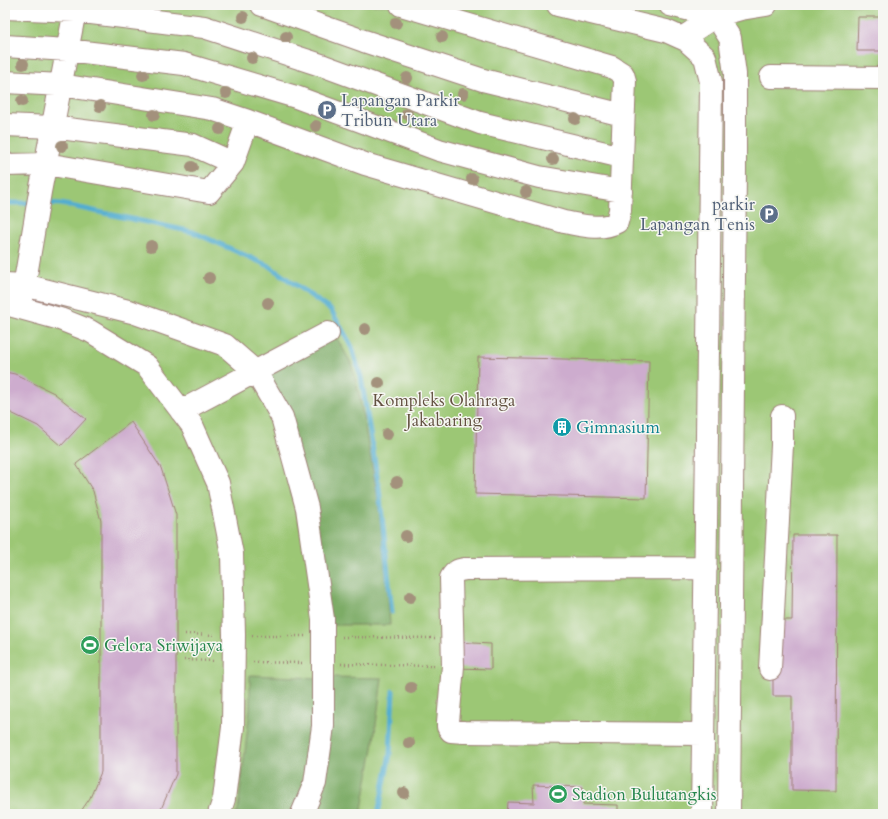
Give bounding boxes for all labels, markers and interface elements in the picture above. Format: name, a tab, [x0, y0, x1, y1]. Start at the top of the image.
place label: Lapangan Parkir Tribun Utara	[341, 89, 460, 132]
parking icon: Lapangan Parkir Tribun Utara	[316, 99, 338, 121]
place label: parkir Lapangan Tenis	[640, 193, 756, 236]
parking icon: parkir Lapangan Tenis	[758, 203, 780, 225]
park label: Kompleks Olahraga Jakabaring	[373, 389, 516, 432]
building icon: Gimnasium	[551, 416, 573, 438]
place label: Gimnasium	[576, 416, 660, 439]
sports icon: Gelora Sriwijaya	[79, 634, 101, 656]
place label: Gelora Sriwijaya	[104, 634, 224, 657]
sports icon: Stadion Bulutangkis	[547, 783, 569, 805]
place label: Stadion Bulutangkis	[572, 783, 717, 806]

